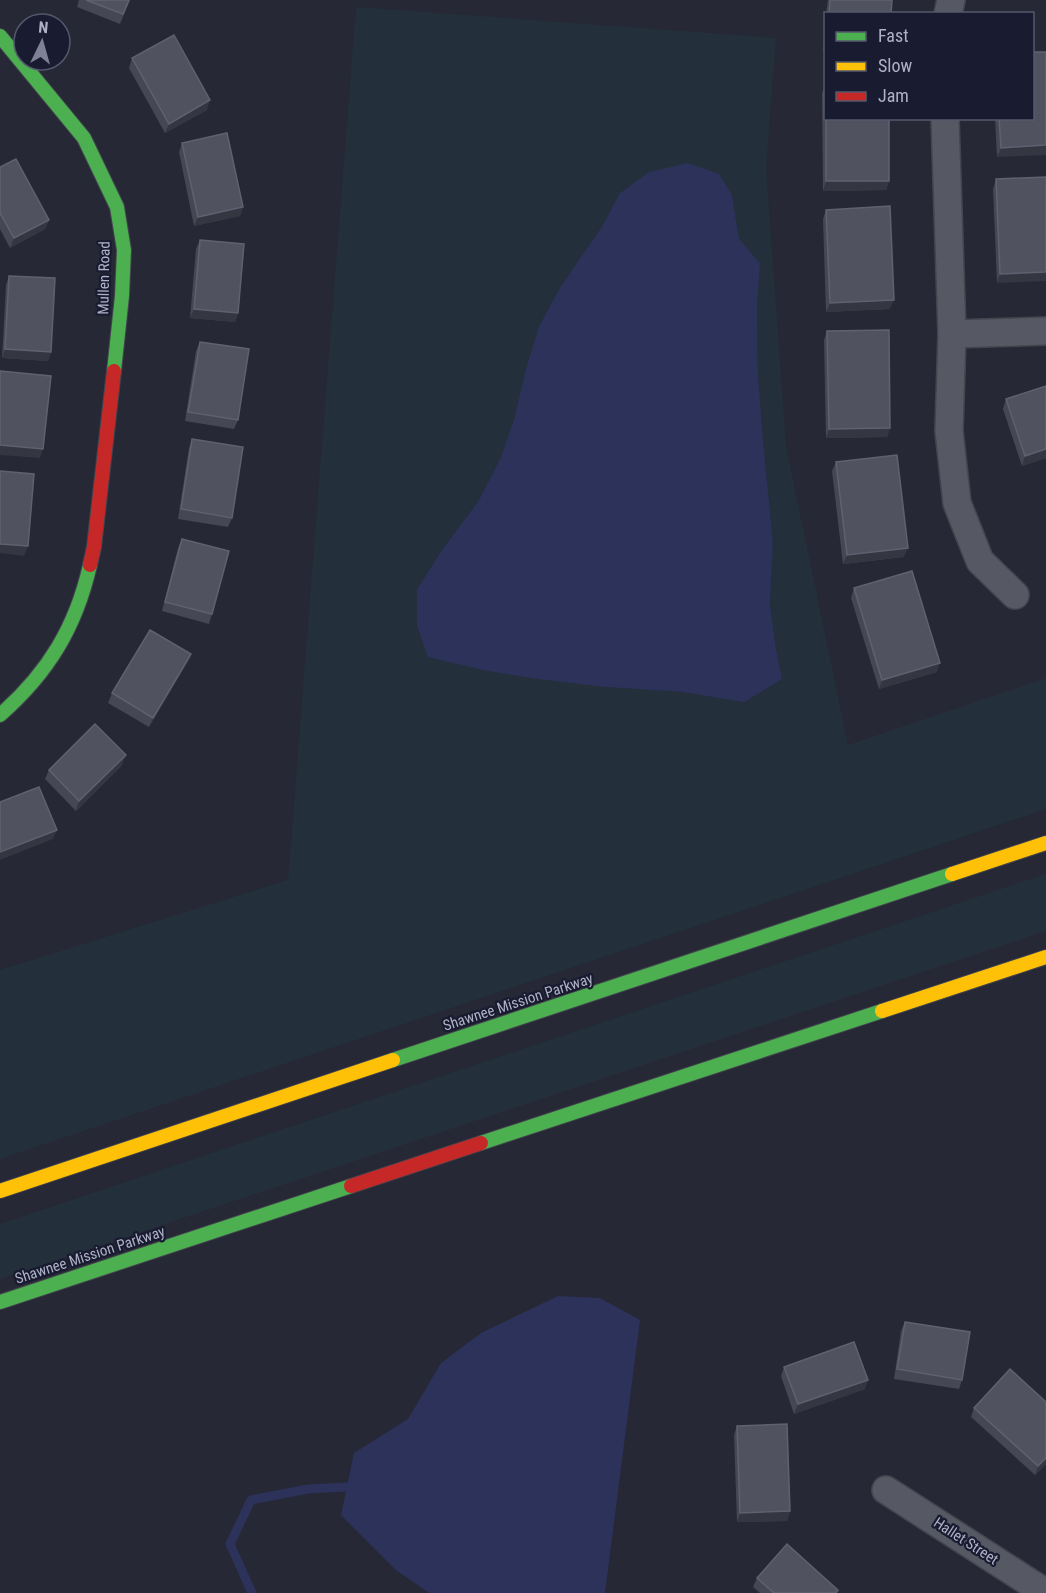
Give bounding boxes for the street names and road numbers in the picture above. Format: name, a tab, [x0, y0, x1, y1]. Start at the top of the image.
street label: Mullen Road	[94, 241, 114, 315]
street label: Shawnee Mission Parkway	[441, 969, 595, 1035]
street label: Shawnee Mission Parkway	[13, 1222, 167, 1288]
street label: Hallet Street	[930, 1513, 1002, 1569]

